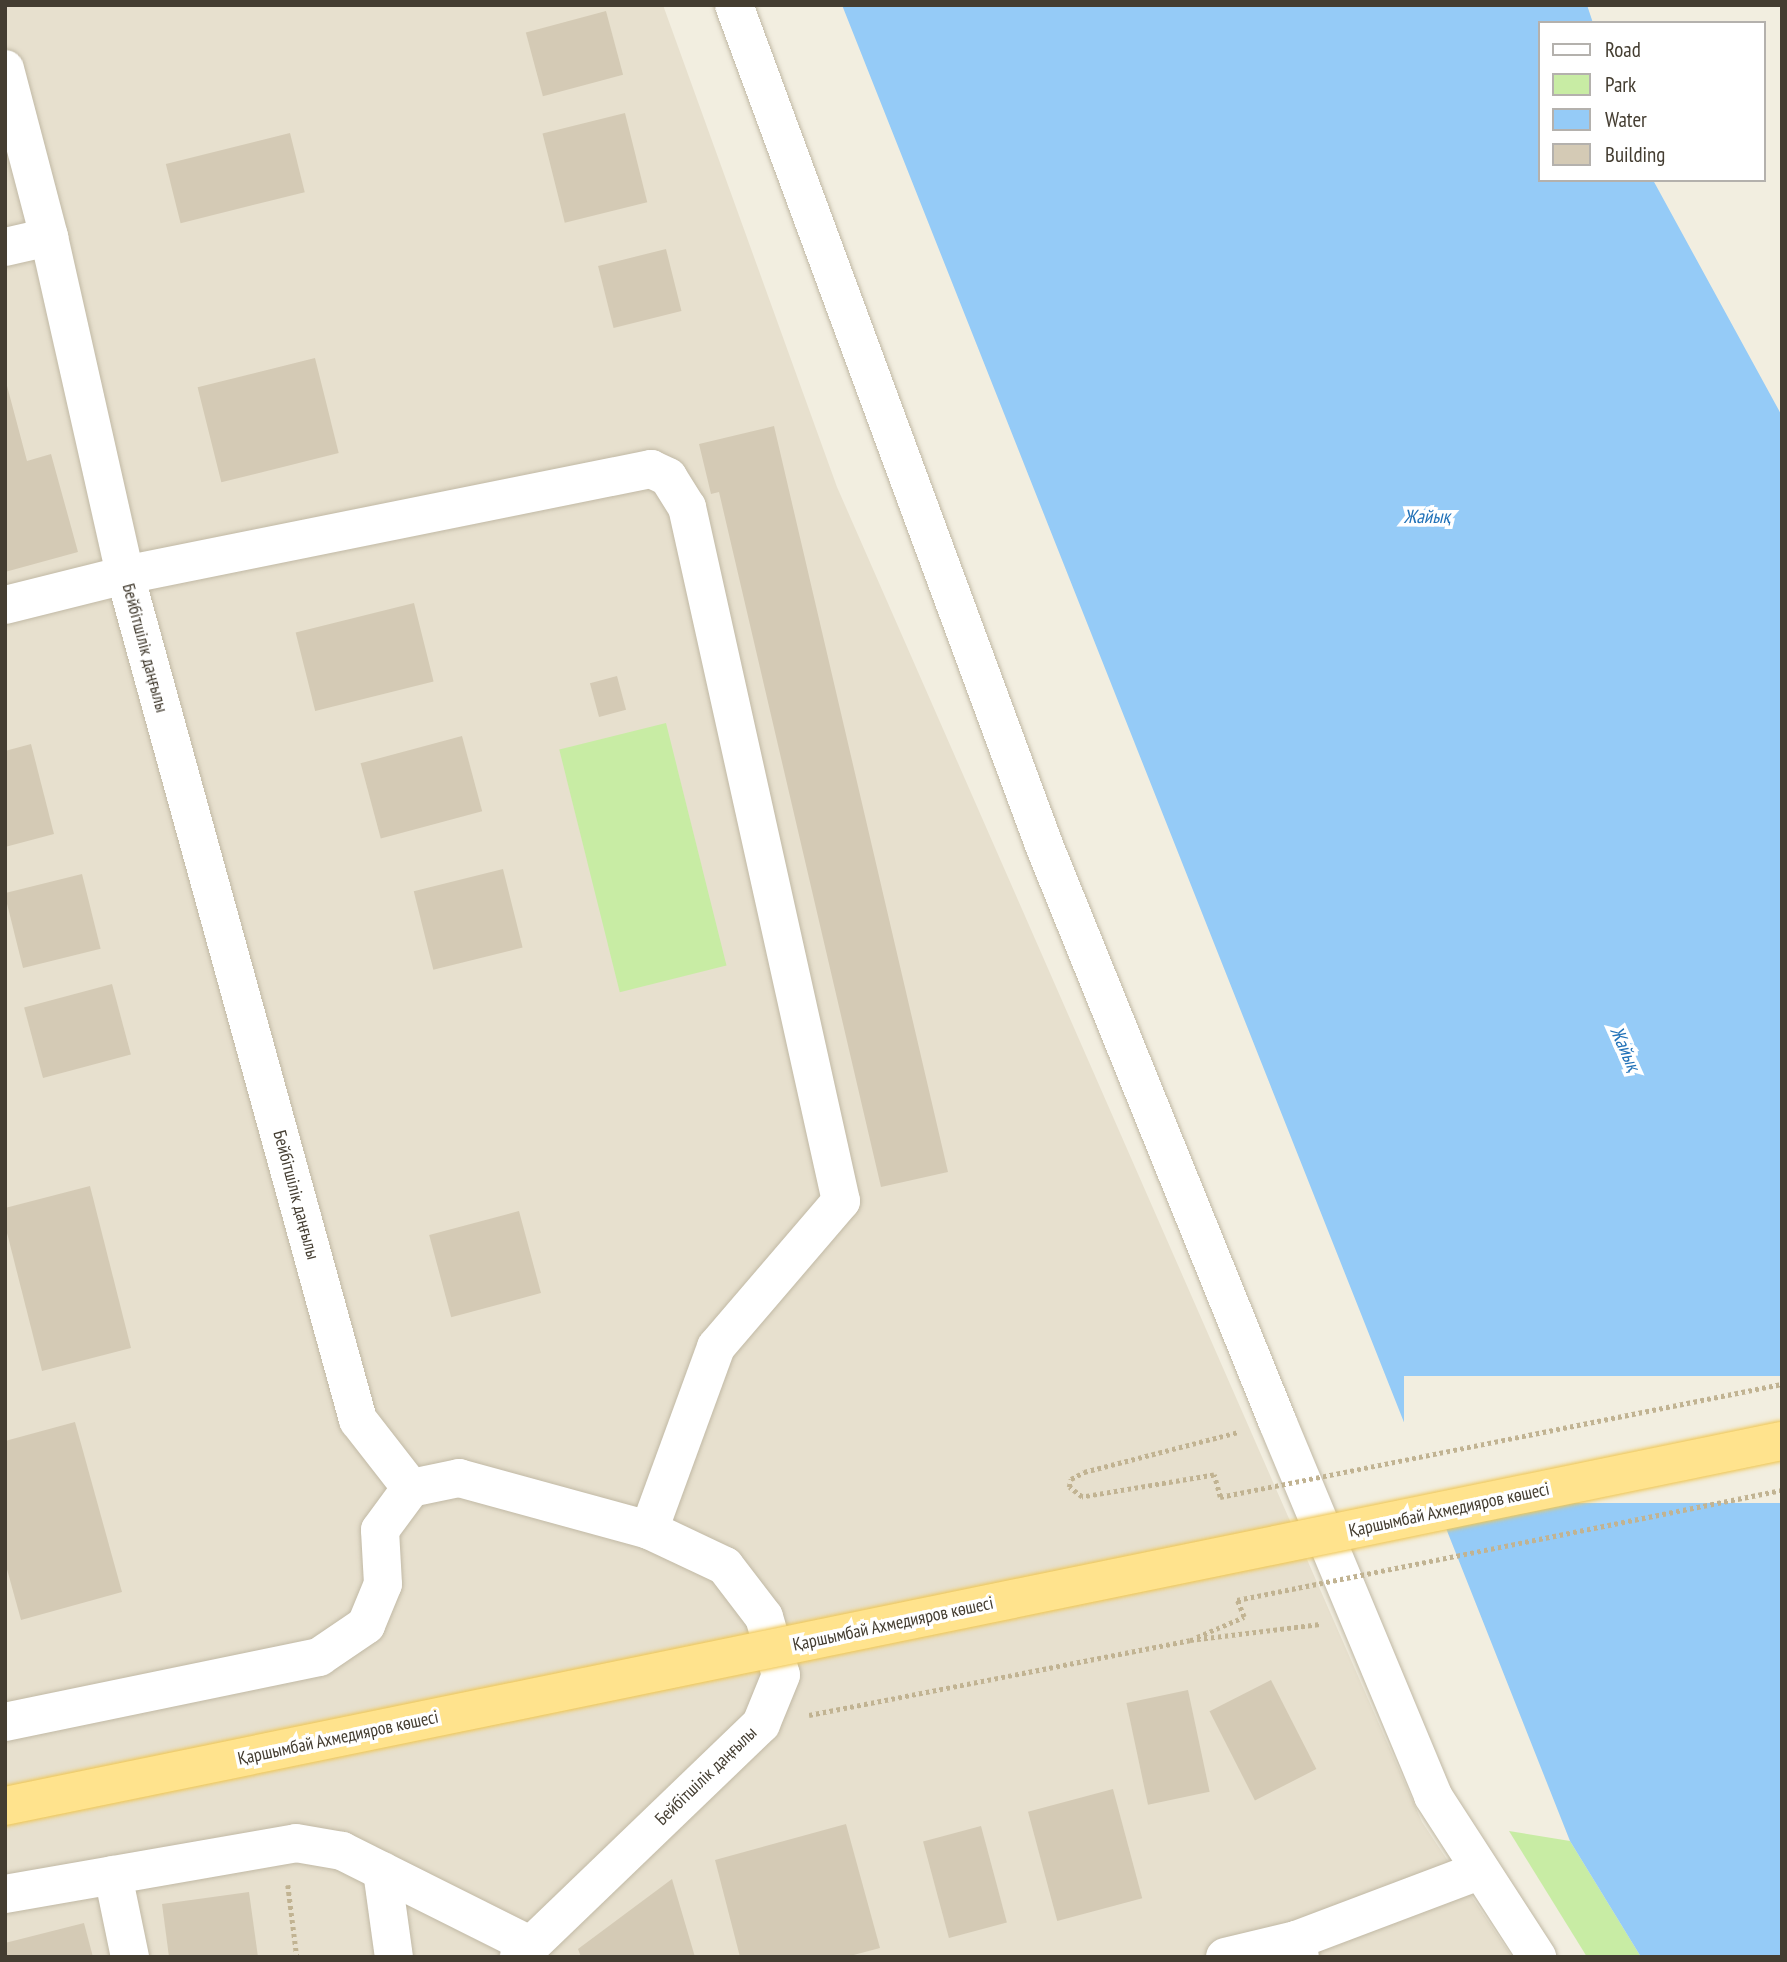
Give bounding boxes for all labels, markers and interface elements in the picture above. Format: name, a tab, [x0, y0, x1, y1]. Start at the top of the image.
legend	[1538, 21, 1766, 182]
text: Road	[1605, 36, 1641, 63]
text: Park	[1605, 71, 1636, 98]
text: Water	[1605, 106, 1647, 133]
text: Building	[1605, 141, 1665, 168]
water label: Жайық	[1404, 506, 1450, 528]
street label: Бейбітшілік даңғылы	[117, 581, 173, 715]
water label: Жайық	[1605, 1023, 1645, 1075]
street label: Бейбітшілік даңғылы	[268, 1128, 324, 1262]
street label: Қаршымбай Ахмедияров көшесі	[1346, 1478, 1552, 1542]
street label: Қаршымбай Ахмедияров көшесі	[790, 1592, 996, 1656]
street label: Қаршымбай Ахмедияров көшесі	[235, 1706, 441, 1770]
street label: Бейбітшілік даңғылы	[651, 1722, 761, 1830]

